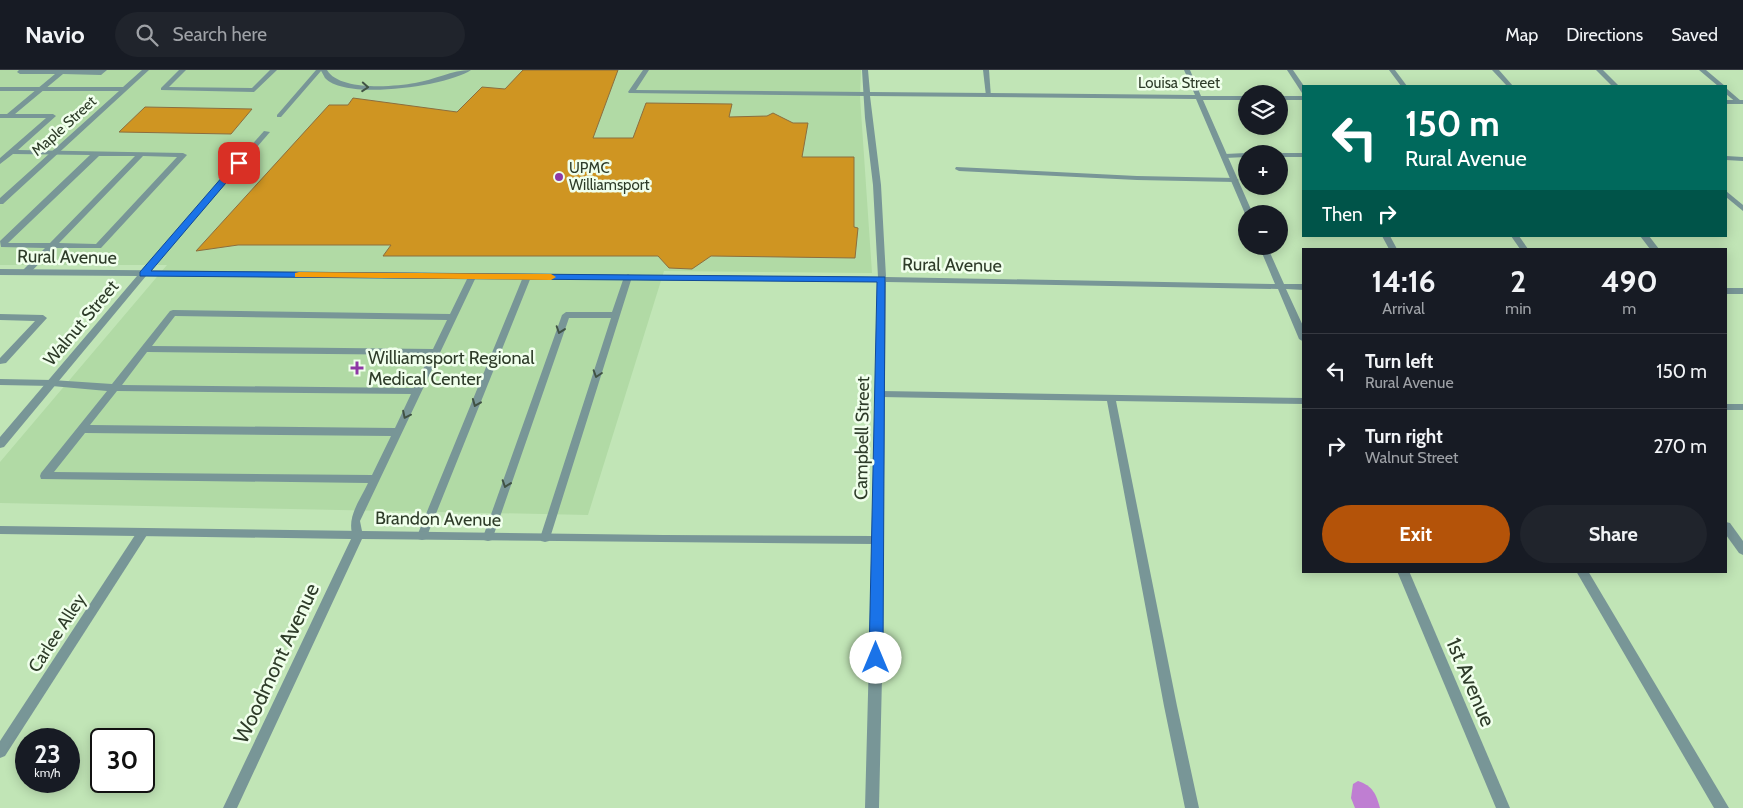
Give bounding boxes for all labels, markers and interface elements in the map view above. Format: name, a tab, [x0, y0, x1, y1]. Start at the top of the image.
search box	[115, 12, 465, 57]
text: Navio	[25, 20, 85, 49]
icon: search	[133, 21, 161, 49]
text: Search here	[173, 23, 267, 46]
text: Map	[1505, 24, 1538, 46]
text: Directions	[1566, 24, 1643, 46]
text: Saved	[1671, 24, 1718, 46]
street label: Louisa Street	[1138, 74, 1220, 92]
one-way arrow	[362, 81, 370, 92]
map controls	[1238, 85, 1288, 255]
button: layers	[1238, 85, 1288, 135]
street label: Maple Street	[28, 92, 100, 160]
text: 150 m	[1405, 102, 1500, 145]
icon: left	[1322, 105, 1387, 170]
pin	[218, 142, 260, 184]
button: +	[1238, 145, 1288, 195]
text: Rural Avenue	[1405, 145, 1527, 172]
icon: arrive	[225, 149, 253, 177]
place label: UPMC Williamsport	[569, 159, 650, 194]
marker: UPMC Williamsport	[553, 171, 565, 183]
icon: right	[1373, 200, 1401, 228]
text: Then	[1322, 203, 1363, 226]
button: −	[1238, 205, 1288, 255]
street label: Rural Avenue	[17, 245, 117, 269]
street label: Rural Avenue	[902, 253, 1002, 277]
text: 14:16	[1371, 263, 1436, 300]
text: 2	[1510, 263, 1526, 300]
text: 490	[1601, 263, 1658, 300]
street label: Walnut Street	[39, 276, 123, 370]
text: Arrival	[1382, 299, 1425, 318]
text: min	[1505, 299, 1531, 318]
text: m	[1622, 299, 1636, 318]
one-way arrow	[556, 326, 566, 334]
place label: Williamsport Regional Medical Center	[368, 347, 535, 390]
text: Turn left	[1365, 350, 1433, 373]
icon: left	[1322, 357, 1350, 385]
text: 150 m	[1656, 360, 1707, 383]
marker: Williamsport Regional Medical Center	[350, 361, 364, 375]
one-way arrow	[593, 369, 603, 378]
text: Rural Avenue	[1365, 373, 1454, 392]
street label: Campbell Street	[850, 376, 874, 500]
one-way arrow	[472, 398, 482, 407]
one-way arrow	[402, 410, 412, 419]
text: Turn right	[1365, 425, 1443, 448]
icon: right	[1322, 432, 1350, 460]
text: 270 m	[1653, 435, 1707, 458]
text: Walnut Street	[1365, 448, 1458, 467]
one-way arrow	[502, 479, 512, 487]
button: Exit	[1322, 505, 1510, 563]
button: Share	[1520, 505, 1707, 563]
street label: Brandon Avenue	[375, 507, 501, 531]
street label: Woodmont Avenue	[228, 579, 324, 747]
street label: Carlee Alley	[23, 589, 91, 677]
position arrow	[849, 631, 901, 683]
street label: 1st Avenue	[1441, 634, 1501, 730]
speed limit sign: 30	[90, 728, 155, 793]
text: 23	[34, 739, 61, 769]
text: km/h	[34, 765, 61, 780]

